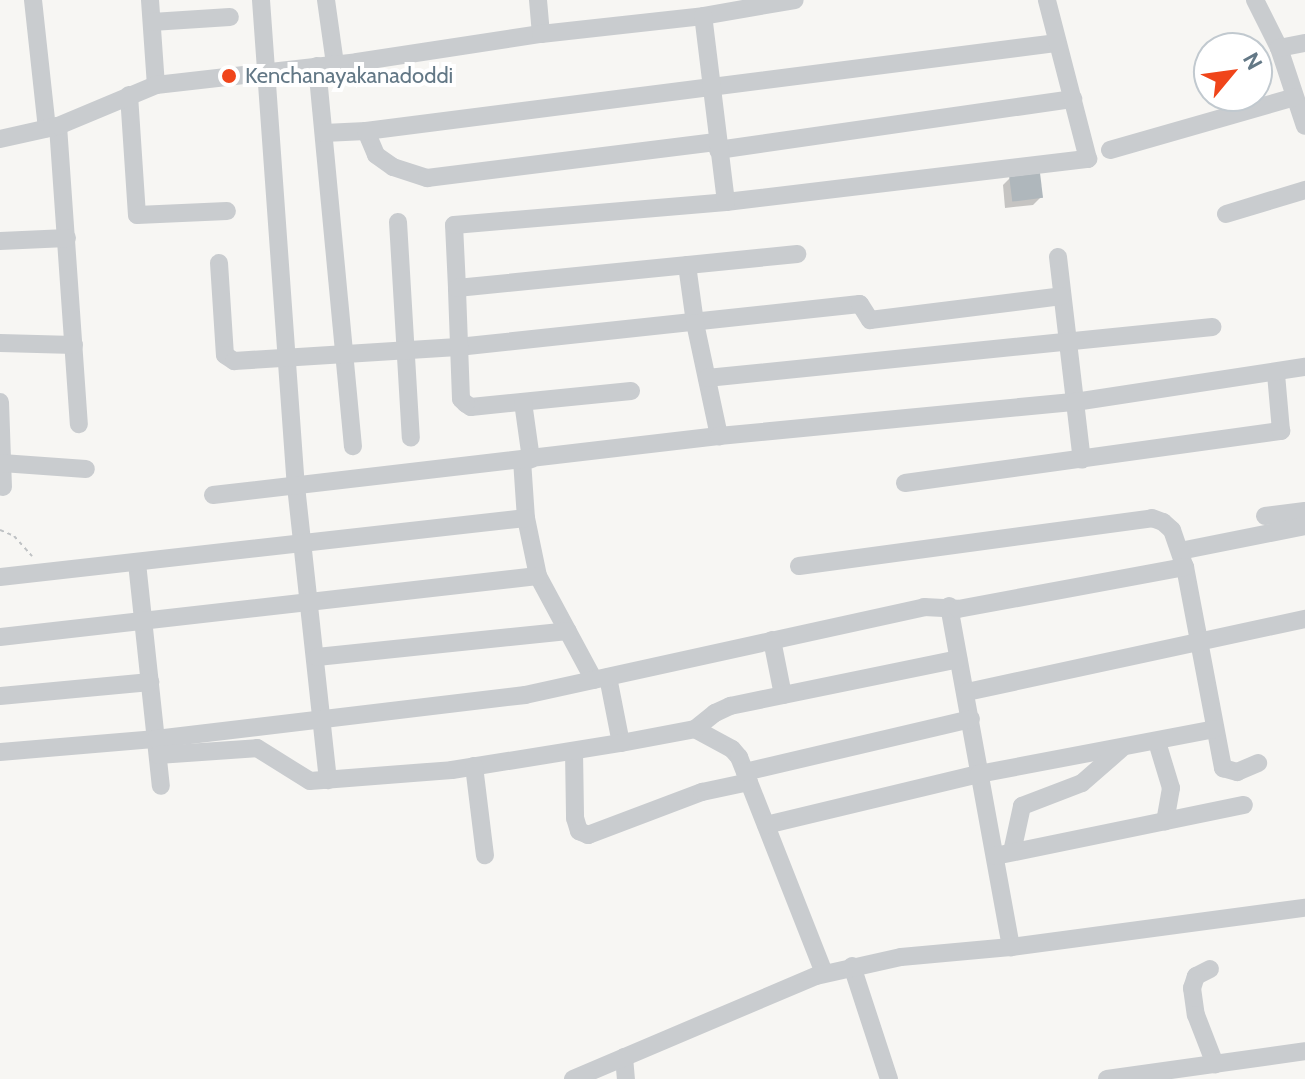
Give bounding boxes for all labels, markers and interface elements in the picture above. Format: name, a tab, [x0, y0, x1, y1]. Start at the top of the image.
north arrow	[1193, 32, 1273, 112]
text: N	[1237, 48, 1268, 74]
place label: Kenchanayakanadoddi	[245, 63, 453, 89]
marker: Kenchanayakanadoddi	[220, 67, 238, 85]

